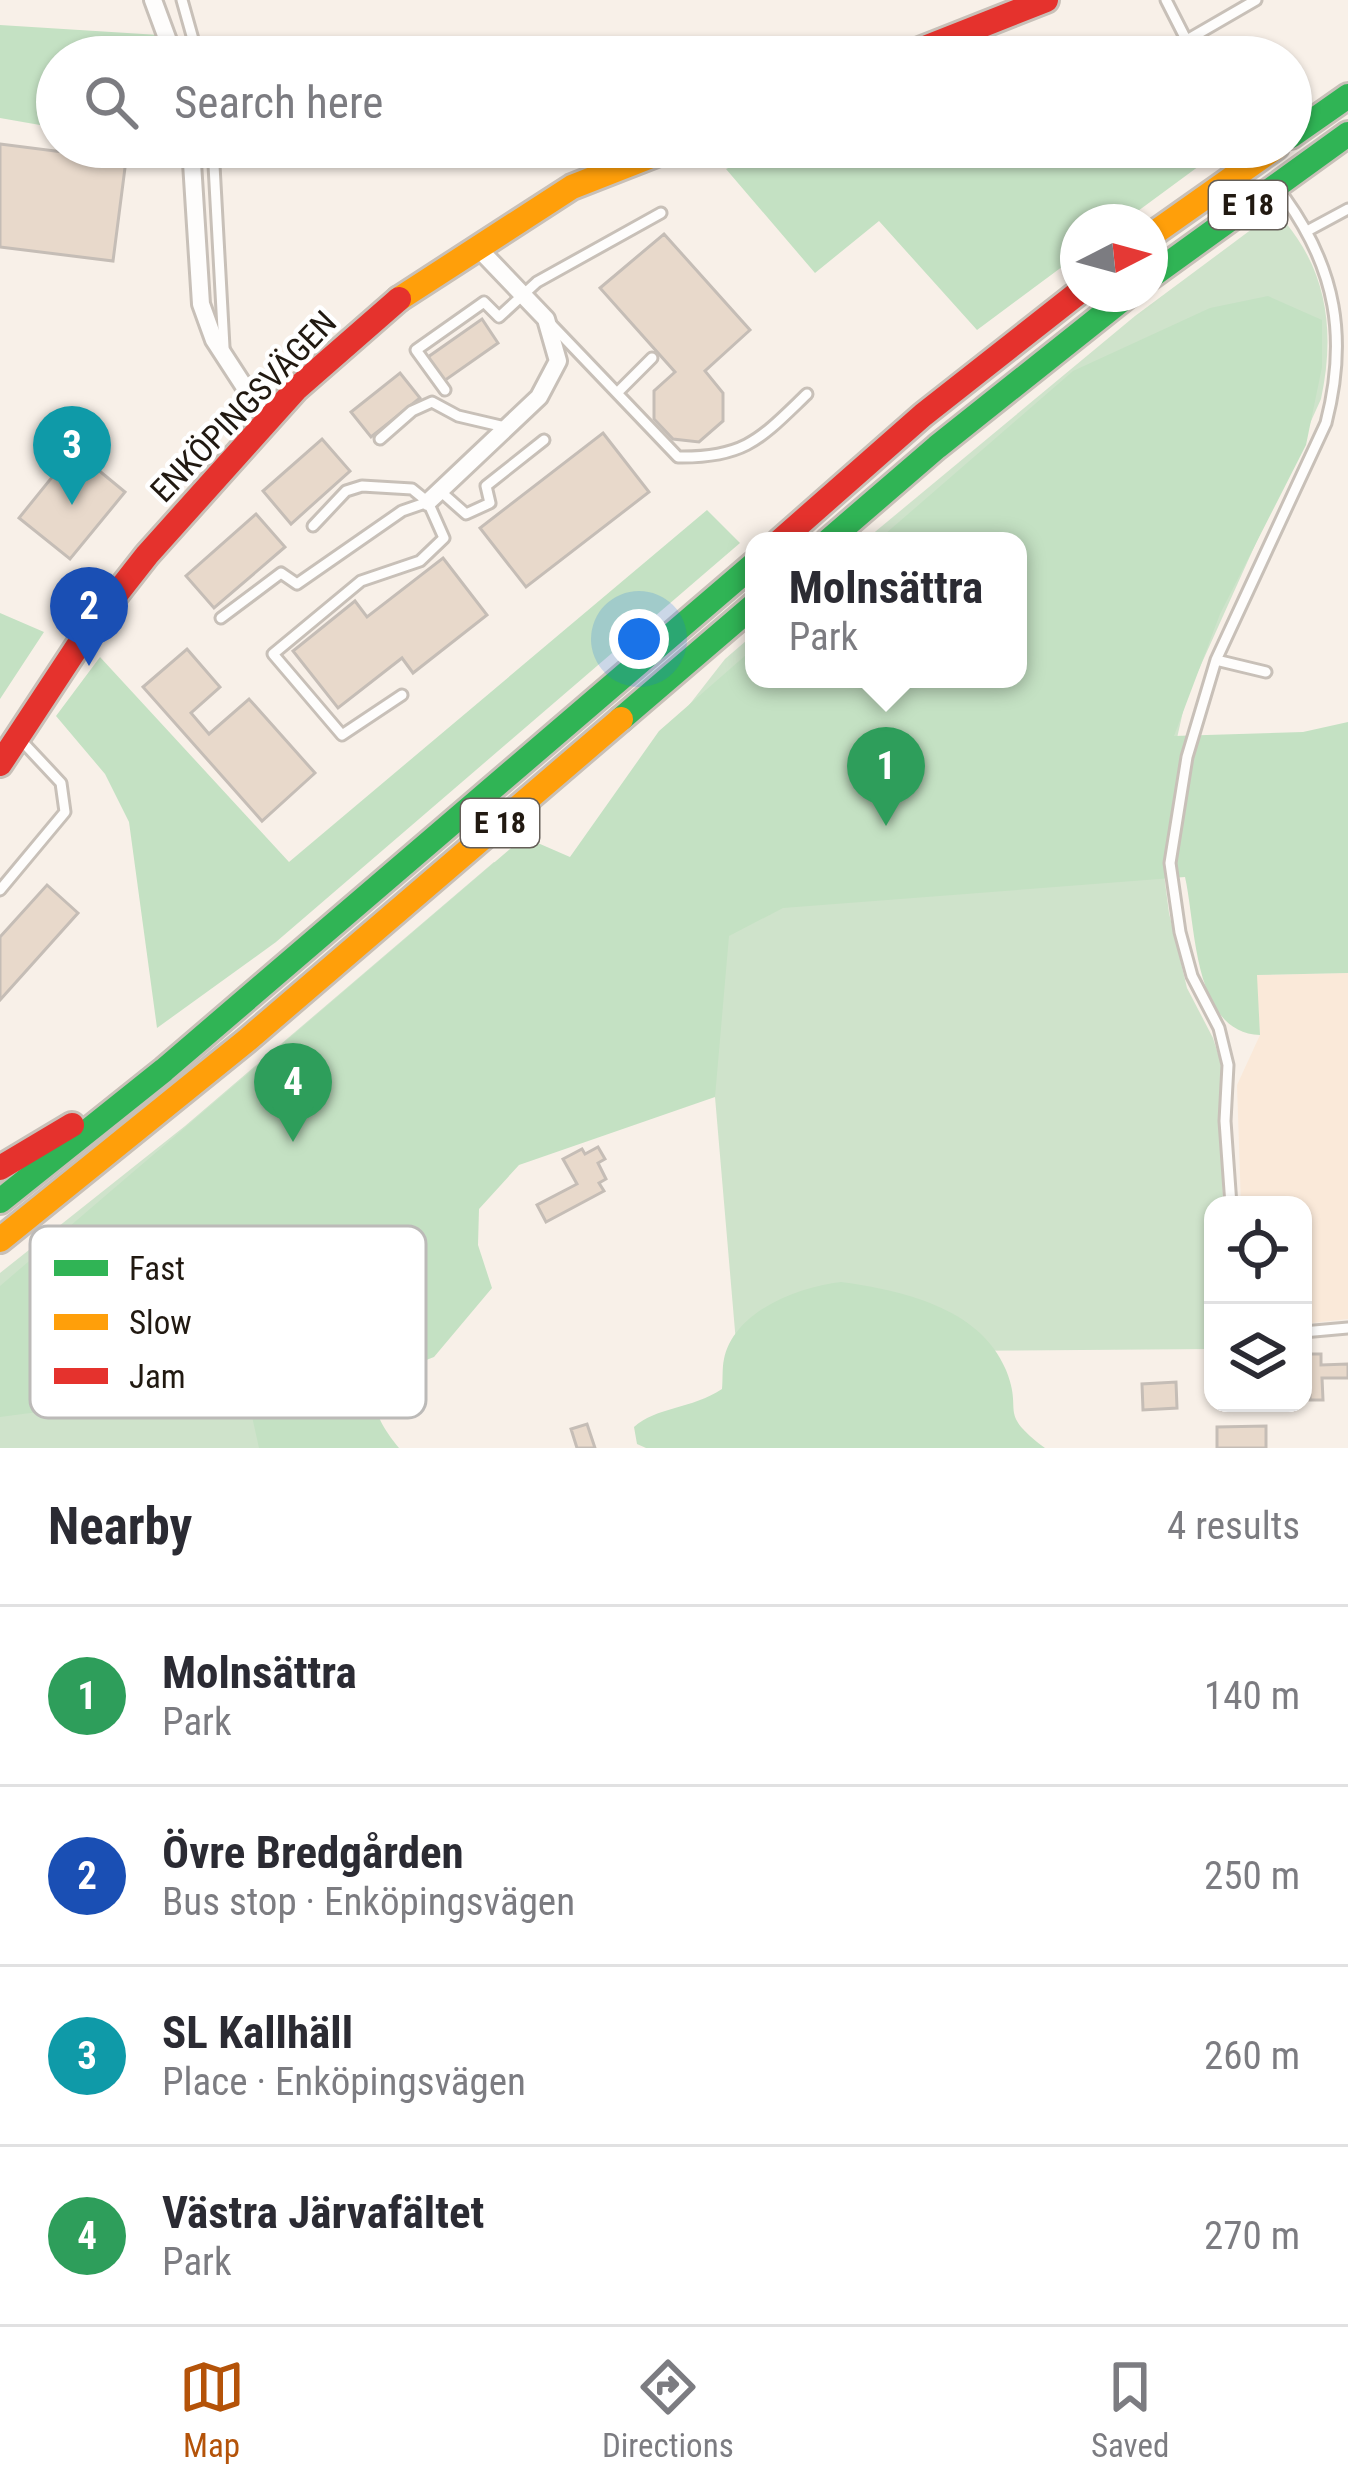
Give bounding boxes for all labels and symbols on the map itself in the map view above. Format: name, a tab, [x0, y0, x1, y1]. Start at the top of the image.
road number: E 18	[1209, 181, 1287, 229]
north arrow	[1060, 204, 1168, 312]
street label: ENKÖPINGSVÄGEN	[142, 303, 344, 510]
pin: 3	[33, 406, 111, 505]
pin: 2	[50, 567, 128, 666]
your location	[609, 609, 669, 669]
pin: 1	[847, 727, 925, 826]
road number: E 18	[461, 799, 539, 847]
pin: 4	[254, 1043, 332, 1142]
legend	[30, 1226, 426, 1418]
text: Fast	[129, 1249, 185, 1288]
text: Slow	[129, 1303, 192, 1342]
text: Jam	[129, 1357, 186, 1396]

